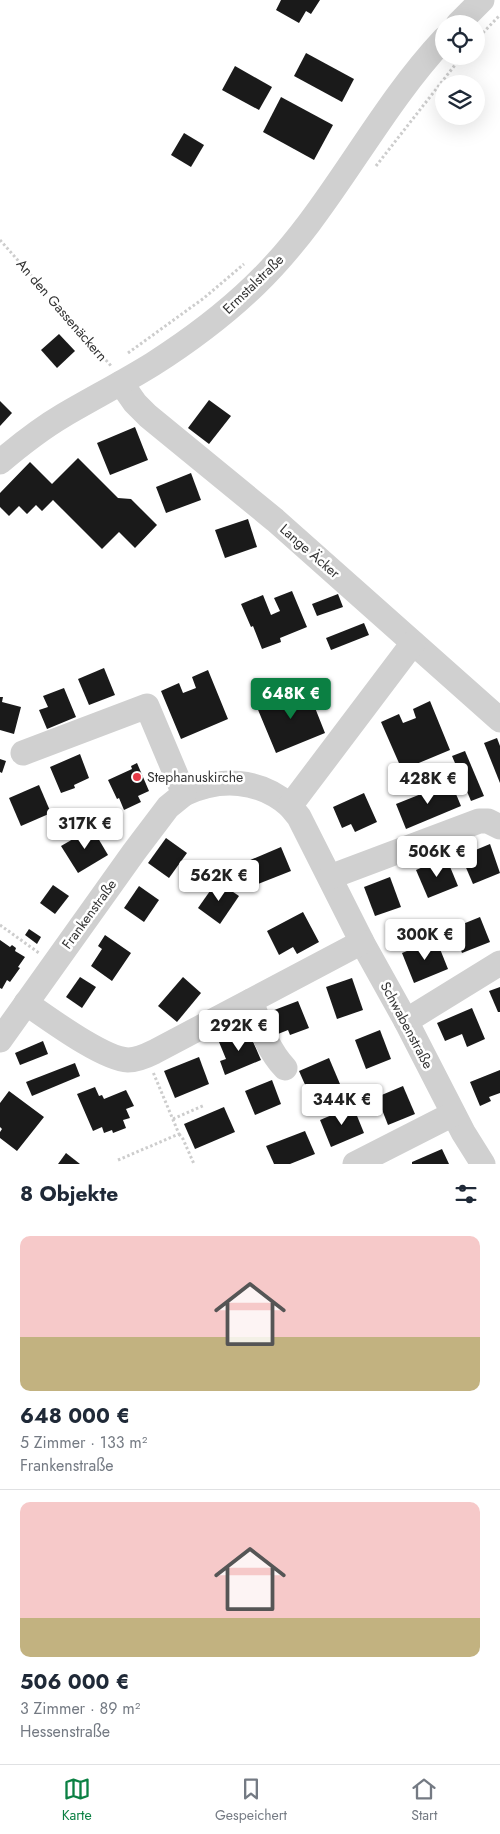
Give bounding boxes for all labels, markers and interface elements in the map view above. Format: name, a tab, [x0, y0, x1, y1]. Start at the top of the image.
map controls	[435, 15, 485, 125]
button: locate	[435, 15, 485, 65]
button: layers	[435, 75, 485, 125]
street label: Ermstalstraße	[218, 250, 288, 318]
street label: An den Gassenäckern	[12, 254, 112, 366]
street label: Lange Äcker	[276, 519, 345, 583]
pin: 648K €	[250, 678, 332, 720]
text: 648K €	[262, 682, 320, 705]
pin: 428K €	[387, 762, 469, 805]
place label: Stephanuskirche	[147, 767, 243, 787]
text: 428K €	[399, 767, 457, 790]
marker: Stephanuskirche	[131, 771, 143, 783]
pin: 317K €	[44, 808, 126, 850]
text: 317K €	[58, 812, 112, 835]
pin: 506K €	[396, 836, 478, 878]
text: 506K €	[408, 840, 466, 863]
pin: 562K €	[178, 860, 260, 902]
text: 562K €	[190, 864, 248, 887]
street label: Frankenstraße	[57, 875, 121, 953]
pin: 300K €	[384, 918, 466, 961]
text: 300K €	[396, 923, 454, 946]
street label: Schwabenstraße	[376, 978, 438, 1072]
pin: 292K €	[198, 1010, 280, 1052]
text: 292K €	[210, 1014, 268, 1037]
pin: 344K €	[301, 1084, 383, 1126]
text: 344K €	[313, 1088, 371, 1111]
text: 8 Objekte	[20, 1179, 118, 1209]
icon: filters	[452, 1180, 480, 1208]
icon: home	[205, 1269, 295, 1359]
text: 648 000 €	[20, 1401, 130, 1431]
text: 5 Zimmer · 133 m²	[20, 1431, 147, 1454]
text: Frankenstraße	[20, 1454, 113, 1477]
icon: home	[205, 1534, 295, 1624]
text: 506 000 €	[20, 1667, 130, 1697]
text: 3 Zimmer · 89 m²	[20, 1697, 140, 1720]
text: Hessenstraße	[20, 1720, 110, 1743]
tab: Karte	[62, 1775, 92, 1825]
tab: Gespeichert	[215, 1775, 287, 1825]
tab: Start	[410, 1775, 438, 1825]

